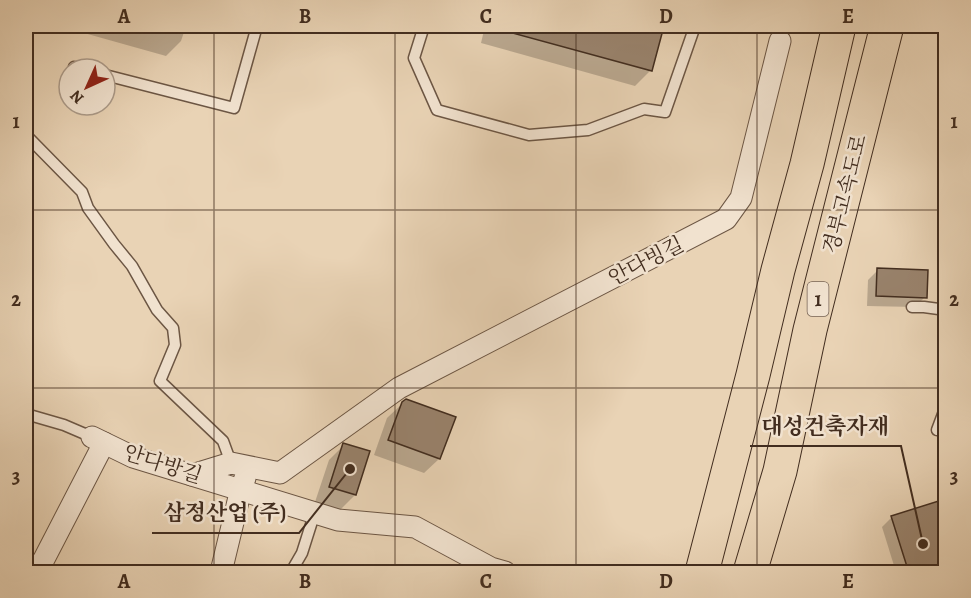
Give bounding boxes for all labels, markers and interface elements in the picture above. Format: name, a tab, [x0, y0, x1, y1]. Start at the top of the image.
text: A	[117, 3, 131, 30]
text: B	[299, 3, 311, 30]
text: C	[480, 3, 492, 30]
text: D	[659, 3, 673, 30]
text: E	[842, 3, 854, 30]
north arrow	[57, 57, 117, 117]
text: N	[65, 85, 89, 109]
text: 1	[12, 108, 20, 135]
text: 1	[950, 108, 958, 135]
street label: 경부고속도로	[817, 132, 873, 256]
street label: 안다빙길	[603, 230, 689, 292]
road number: 1	[808, 282, 828, 316]
text: 2	[11, 286, 21, 313]
text: 2	[949, 286, 959, 313]
callout: 대성건축자재	[750, 406, 901, 446]
text: 대성건축자재	[761, 412, 889, 442]
street label: 안다방길	[120, 438, 206, 490]
text: 3	[12, 463, 20, 490]
text: 3	[950, 463, 958, 490]
callout: 삼정산업 (주)	[152, 493, 299, 533]
text: 삼정산업 (주)	[164, 498, 286, 528]
text: A	[117, 568, 131, 595]
text: B	[299, 568, 311, 595]
text: C	[480, 568, 492, 595]
text: D	[659, 568, 673, 595]
text: E	[842, 568, 854, 595]

